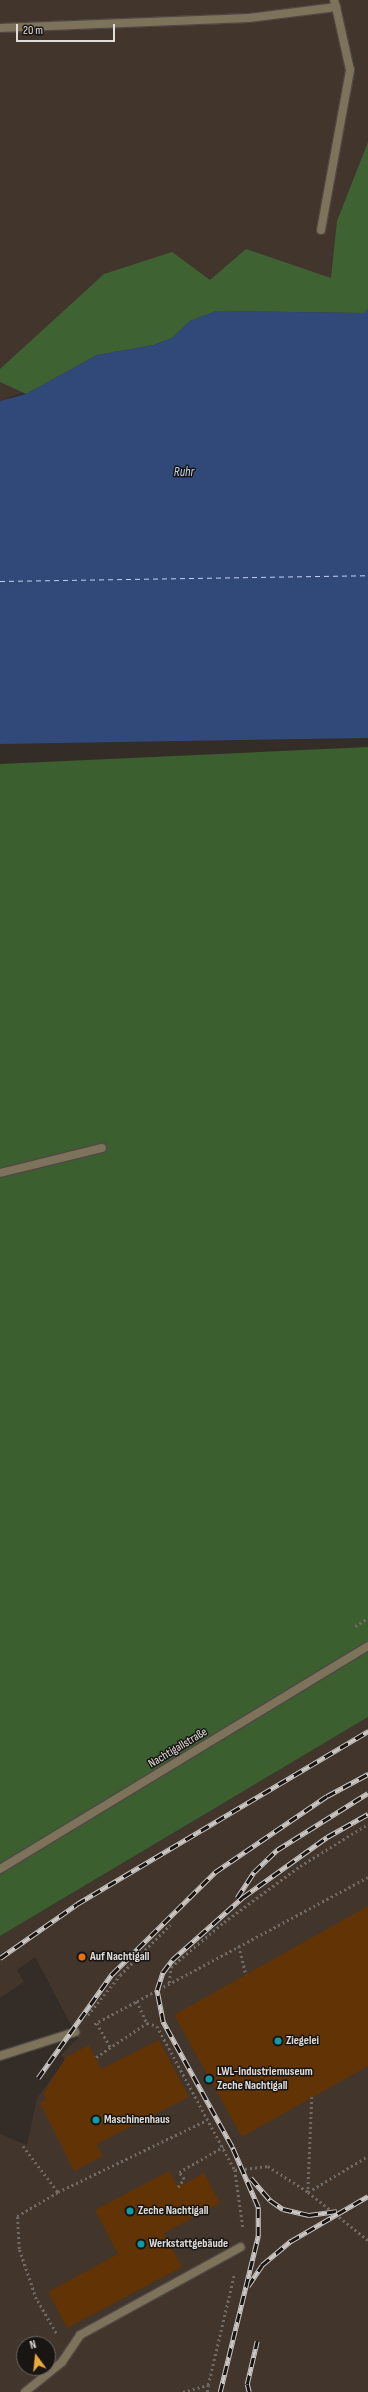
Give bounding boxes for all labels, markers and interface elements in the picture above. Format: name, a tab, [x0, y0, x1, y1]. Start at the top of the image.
scale bar	[18, 16, 117, 42]
text: 20 m	[23, 23, 43, 38]
water label: Ruhr	[174, 464, 194, 480]
street label: Nachtigallstraße	[146, 1725, 210, 1771]
place label: Auf Nachtigall	[90, 1950, 149, 1964]
marker: Auf Nachtigall	[77, 1952, 87, 1962]
place label: Ziegelei	[286, 2034, 319, 2048]
marker: Ziegelei	[273, 2036, 283, 2046]
place label: LWL-Industriemuseum Zeche Nachtigall	[217, 2065, 313, 2093]
marker: LWL-Industriemuseum Zeche Nachtigall	[204, 2074, 214, 2084]
place label: Maschinenhaus	[104, 2113, 170, 2127]
marker: Maschinenhaus	[91, 2115, 101, 2125]
place label: Zeche Nachtigall	[138, 2204, 209, 2218]
marker: Zeche Nachtigall	[125, 2206, 135, 2216]
place label: Werkstattgebäude	[149, 2237, 228, 2251]
marker: Werkstattgebäude	[136, 2239, 146, 2249]
north arrow	[16, 2336, 56, 2376]
text: N	[29, 2338, 38, 2352]

